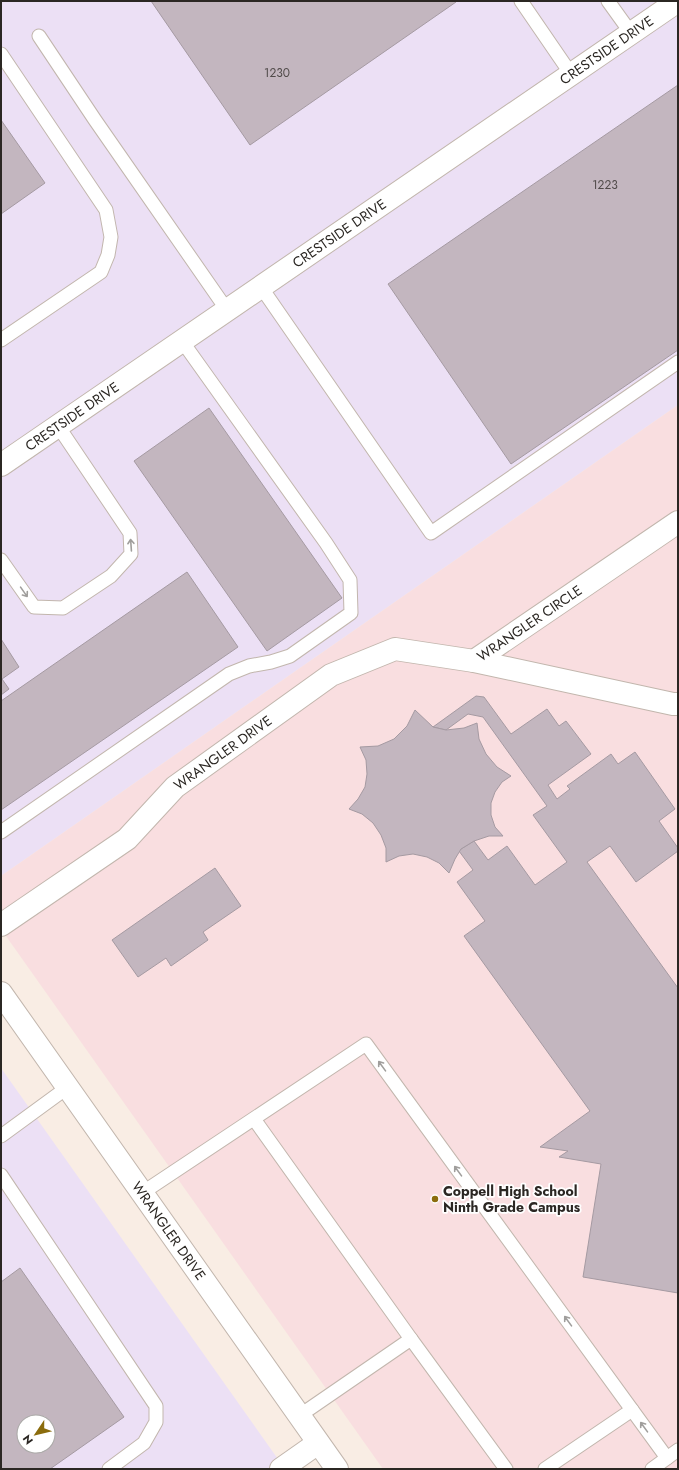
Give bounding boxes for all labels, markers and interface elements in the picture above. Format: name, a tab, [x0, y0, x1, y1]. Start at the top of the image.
street label: CRESTSIDE DRIVE	[556, 11, 657, 89]
house number: 1230	[264, 64, 290, 82]
house number: 1223	[592, 176, 618, 194]
street label: CRESTSIDE DRIVE	[288, 194, 390, 272]
street label: CRESTSIDE DRIVE	[21, 377, 123, 456]
one-way arrow	[127, 539, 134, 552]
street label: WRANGLER CIRCLE	[473, 580, 586, 666]
one-way arrow	[20, 586, 28, 597]
street label: WRANGLER DRIVE	[170, 711, 276, 795]
one-way arrow	[378, 1060, 386, 1071]
one-way arrow	[454, 1165, 463, 1176]
street label: WRANGLER DRIVE	[127, 1177, 211, 1284]
place label: Coppell High School Ninth Grade Campus	[443, 1181, 581, 1217]
marker: Coppell High School Ninth Grade Campus	[430, 1194, 440, 1204]
one-way arrow	[563, 1316, 572, 1327]
north arrow	[16, 1414, 56, 1454]
one-way arrow	[640, 1421, 648, 1432]
text: N	[19, 1432, 37, 1448]

